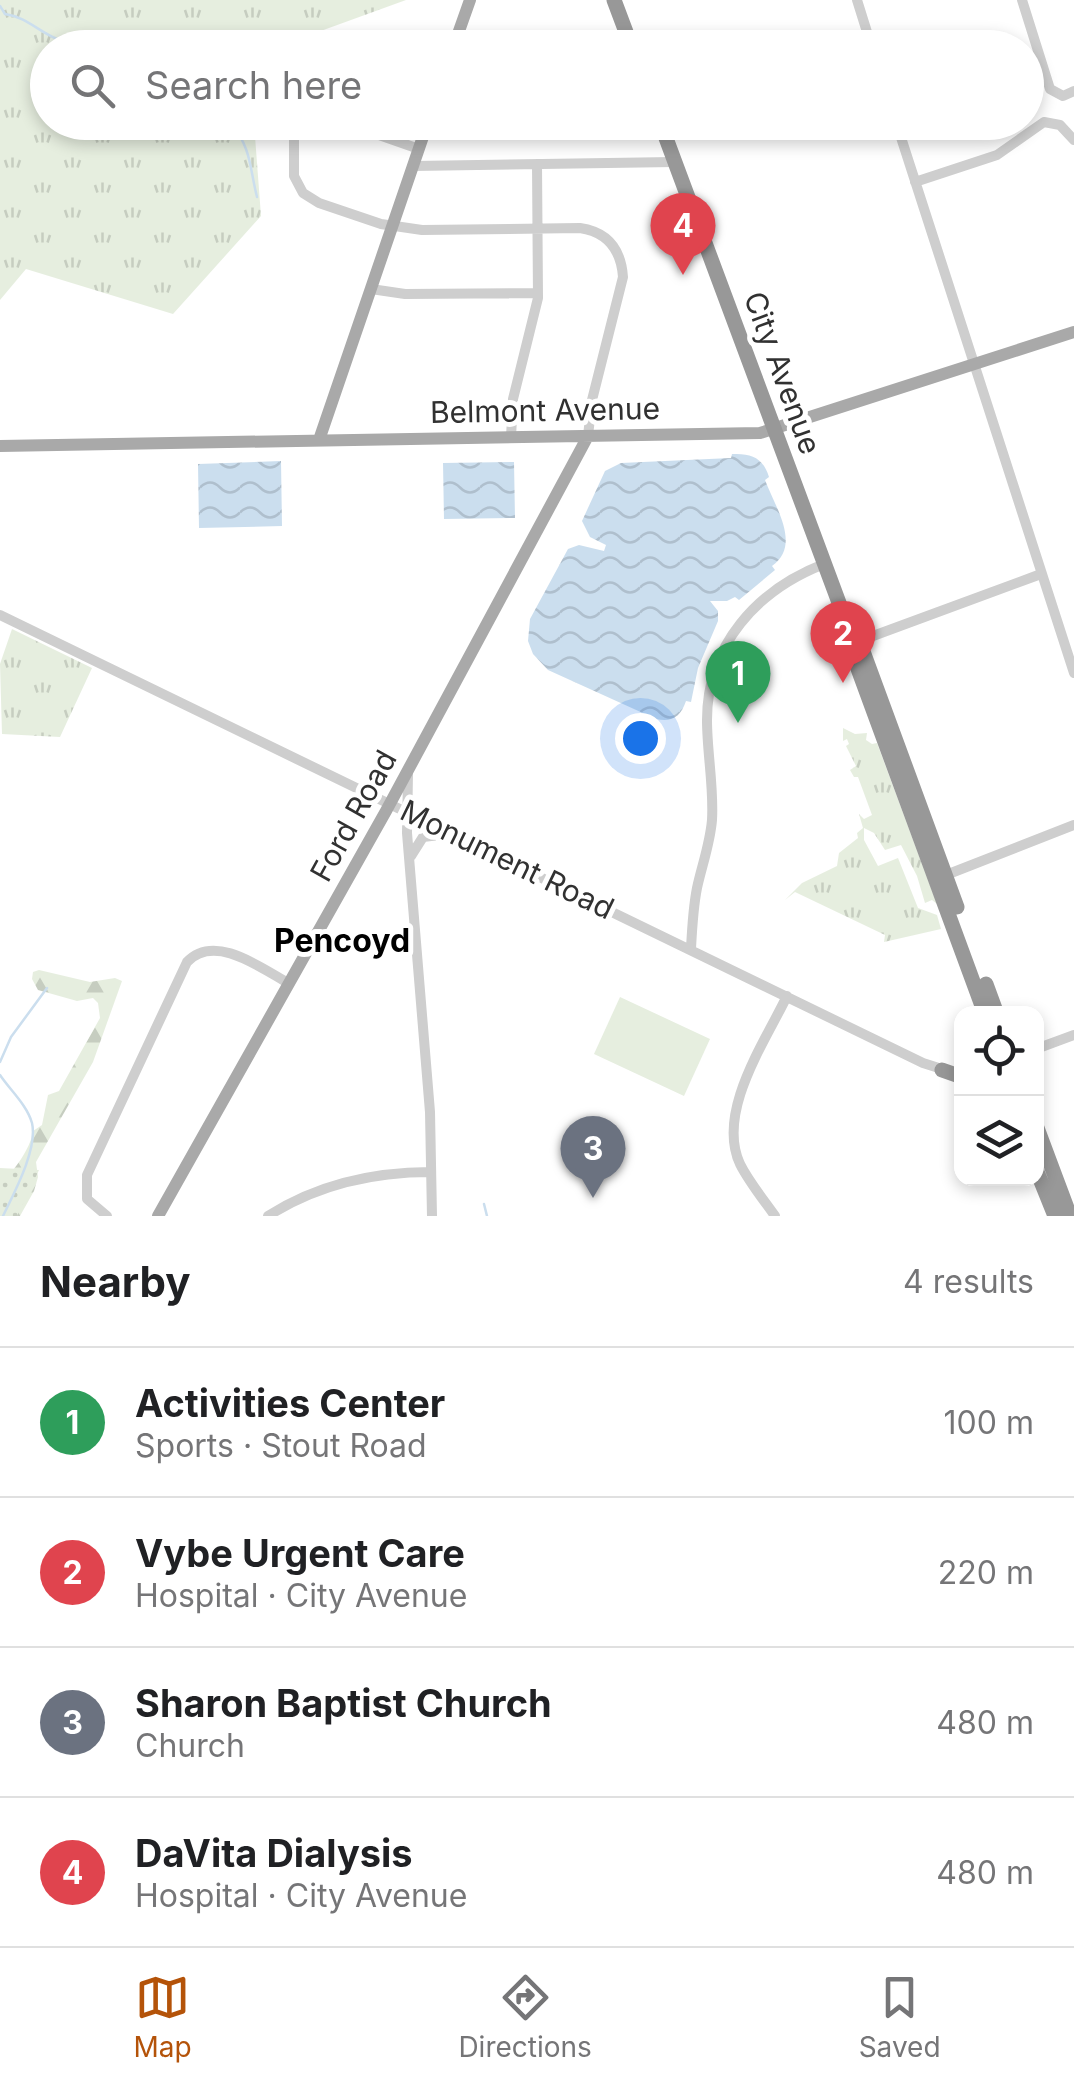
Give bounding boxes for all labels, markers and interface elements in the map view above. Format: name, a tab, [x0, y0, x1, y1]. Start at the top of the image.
search box	[30, 30, 1044, 140]
icon: search	[65, 58, 120, 113]
text: Search here	[145, 62, 362, 108]
pin: 4	[650, 192, 716, 275]
street label: City Avenue	[737, 287, 829, 459]
street label: Belmont Avenue	[430, 390, 660, 430]
pin: 2	[810, 600, 876, 683]
pin: 1	[706, 640, 770, 723]
your location	[615, 713, 666, 764]
street label: Ford Road	[302, 744, 404, 887]
street label: Monument Road	[395, 792, 620, 926]
district label: Pencoyd	[274, 921, 410, 960]
map controls	[954, 1006, 1044, 1186]
button: locate	[954, 1006, 1044, 1096]
button: layers	[954, 1096, 1044, 1186]
pin: 3	[560, 1116, 626, 1198]
text: Nearby	[40, 1256, 191, 1307]
text: 4 results	[903, 1262, 1034, 1301]
text: Activities Center	[135, 1380, 445, 1426]
text: 1	[66, 1403, 79, 1442]
text: 100 m	[944, 1403, 1034, 1442]
text: Sports · Stout Road	[135, 1426, 427, 1465]
text: Vybe Urgent Care	[135, 1530, 465, 1576]
text: 2	[62, 1553, 83, 1592]
text: 220 m	[938, 1553, 1034, 1592]
text: Hospital · City Avenue	[135, 1576, 467, 1615]
text: Sharon Baptist Church	[135, 1680, 552, 1726]
text: 3	[62, 1703, 83, 1742]
text: 480 m	[936, 1703, 1034, 1742]
text: Church	[135, 1726, 245, 1765]
text: DaVita Dialysis	[135, 1830, 413, 1876]
text: 4	[62, 1853, 83, 1892]
text: 480 m	[936, 1853, 1034, 1892]
text: Hospital · City Avenue	[135, 1876, 467, 1915]
tab: Map	[133, 1970, 192, 2064]
tab: Directions	[458, 1970, 592, 2064]
tab: Saved	[859, 1970, 941, 2064]

